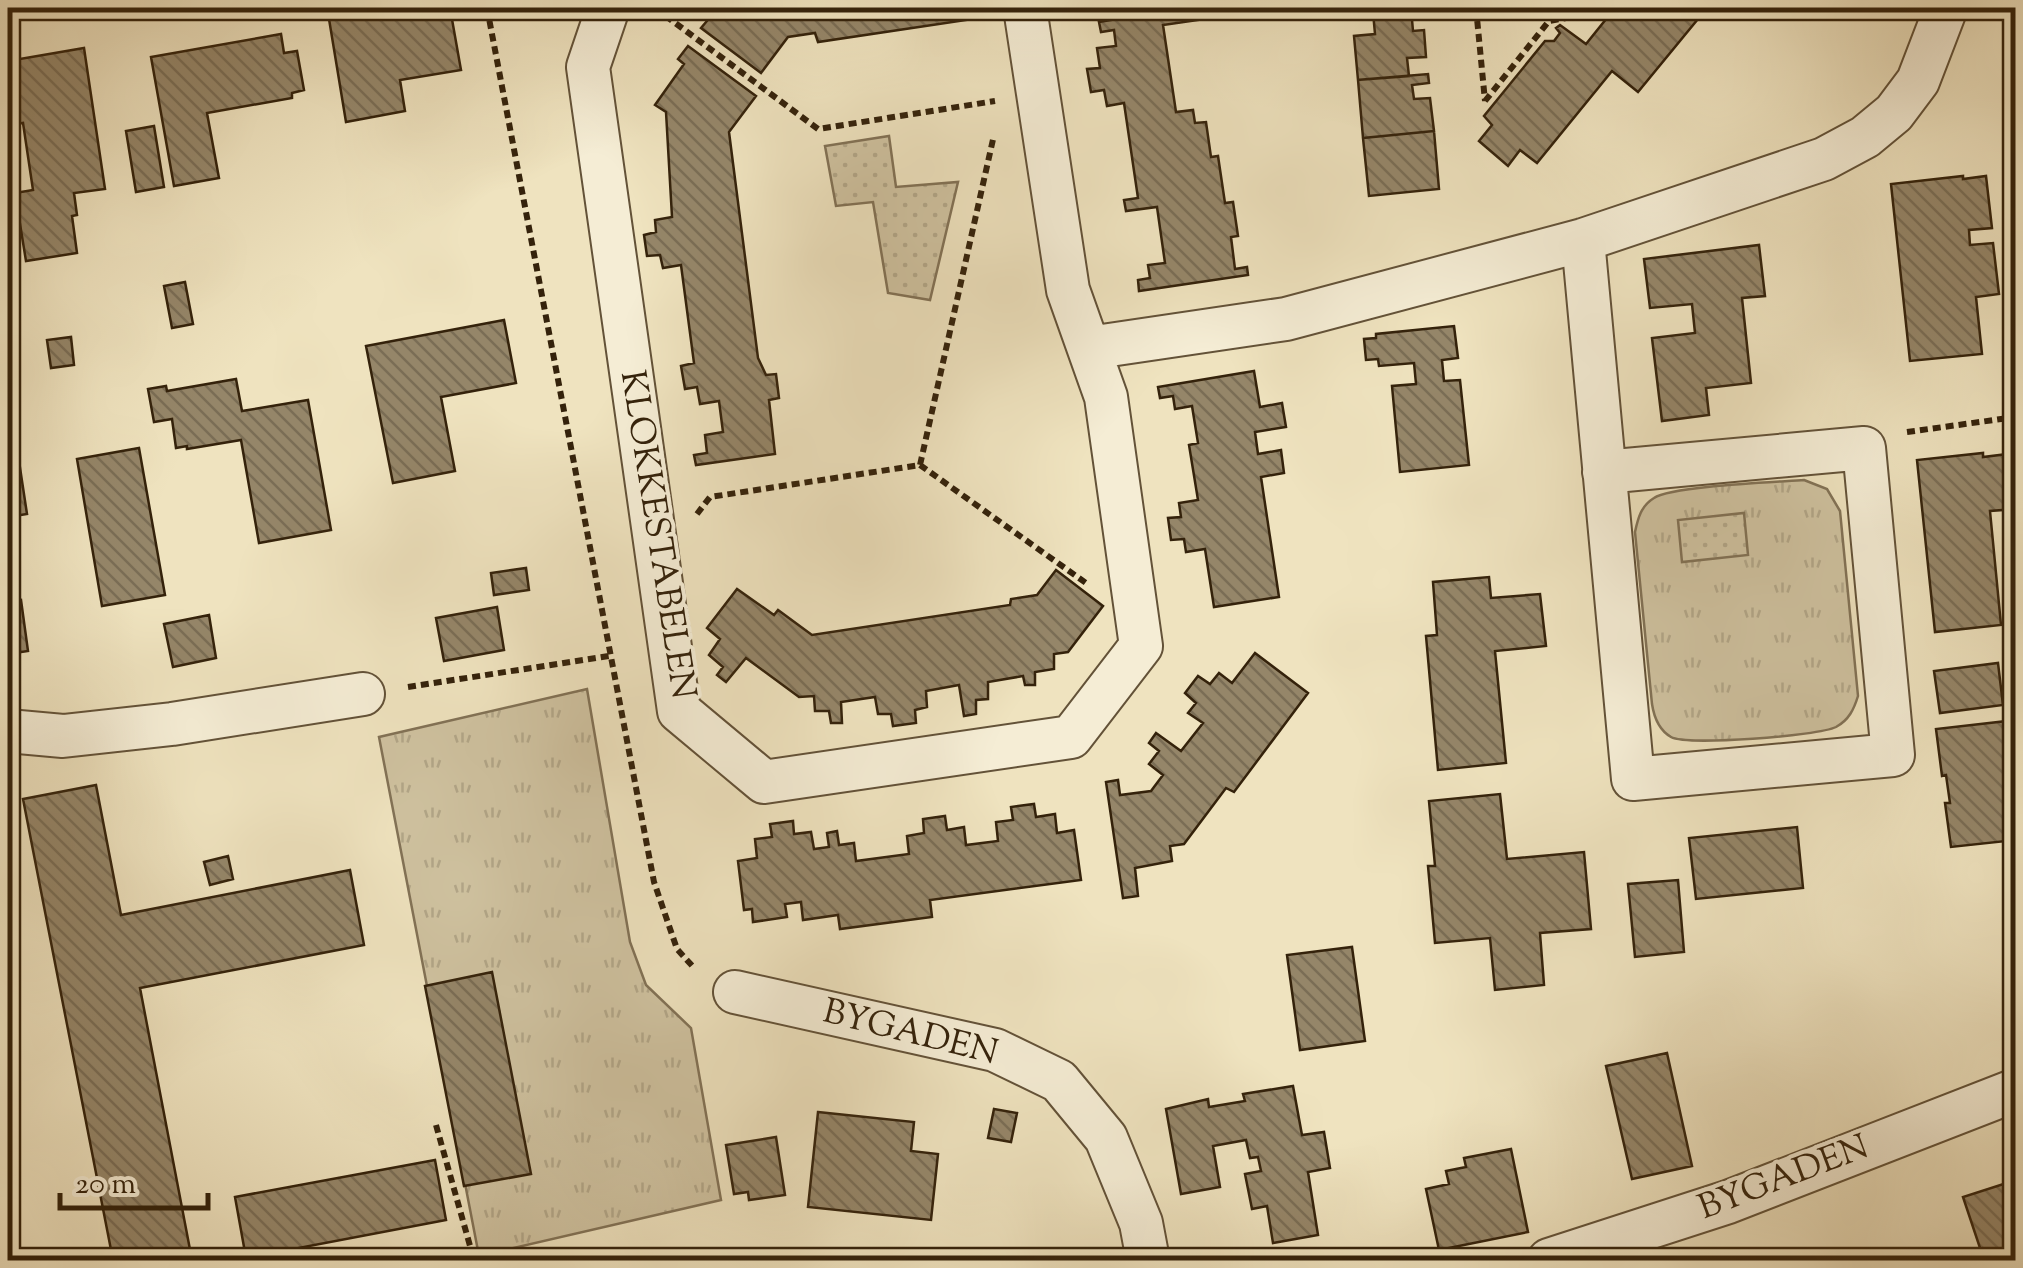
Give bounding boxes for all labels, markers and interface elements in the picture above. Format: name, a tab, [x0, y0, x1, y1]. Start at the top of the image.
street label: KLOKKESTABELEN	[605, 367, 707, 703]
street label: BYGADEN	[817, 988, 1003, 1080]
street label: BYGADEN	[1691, 1123, 1877, 1235]
scale bar	[60, 1148, 208, 1210]
text: 20 m	[75, 1164, 136, 1207]

